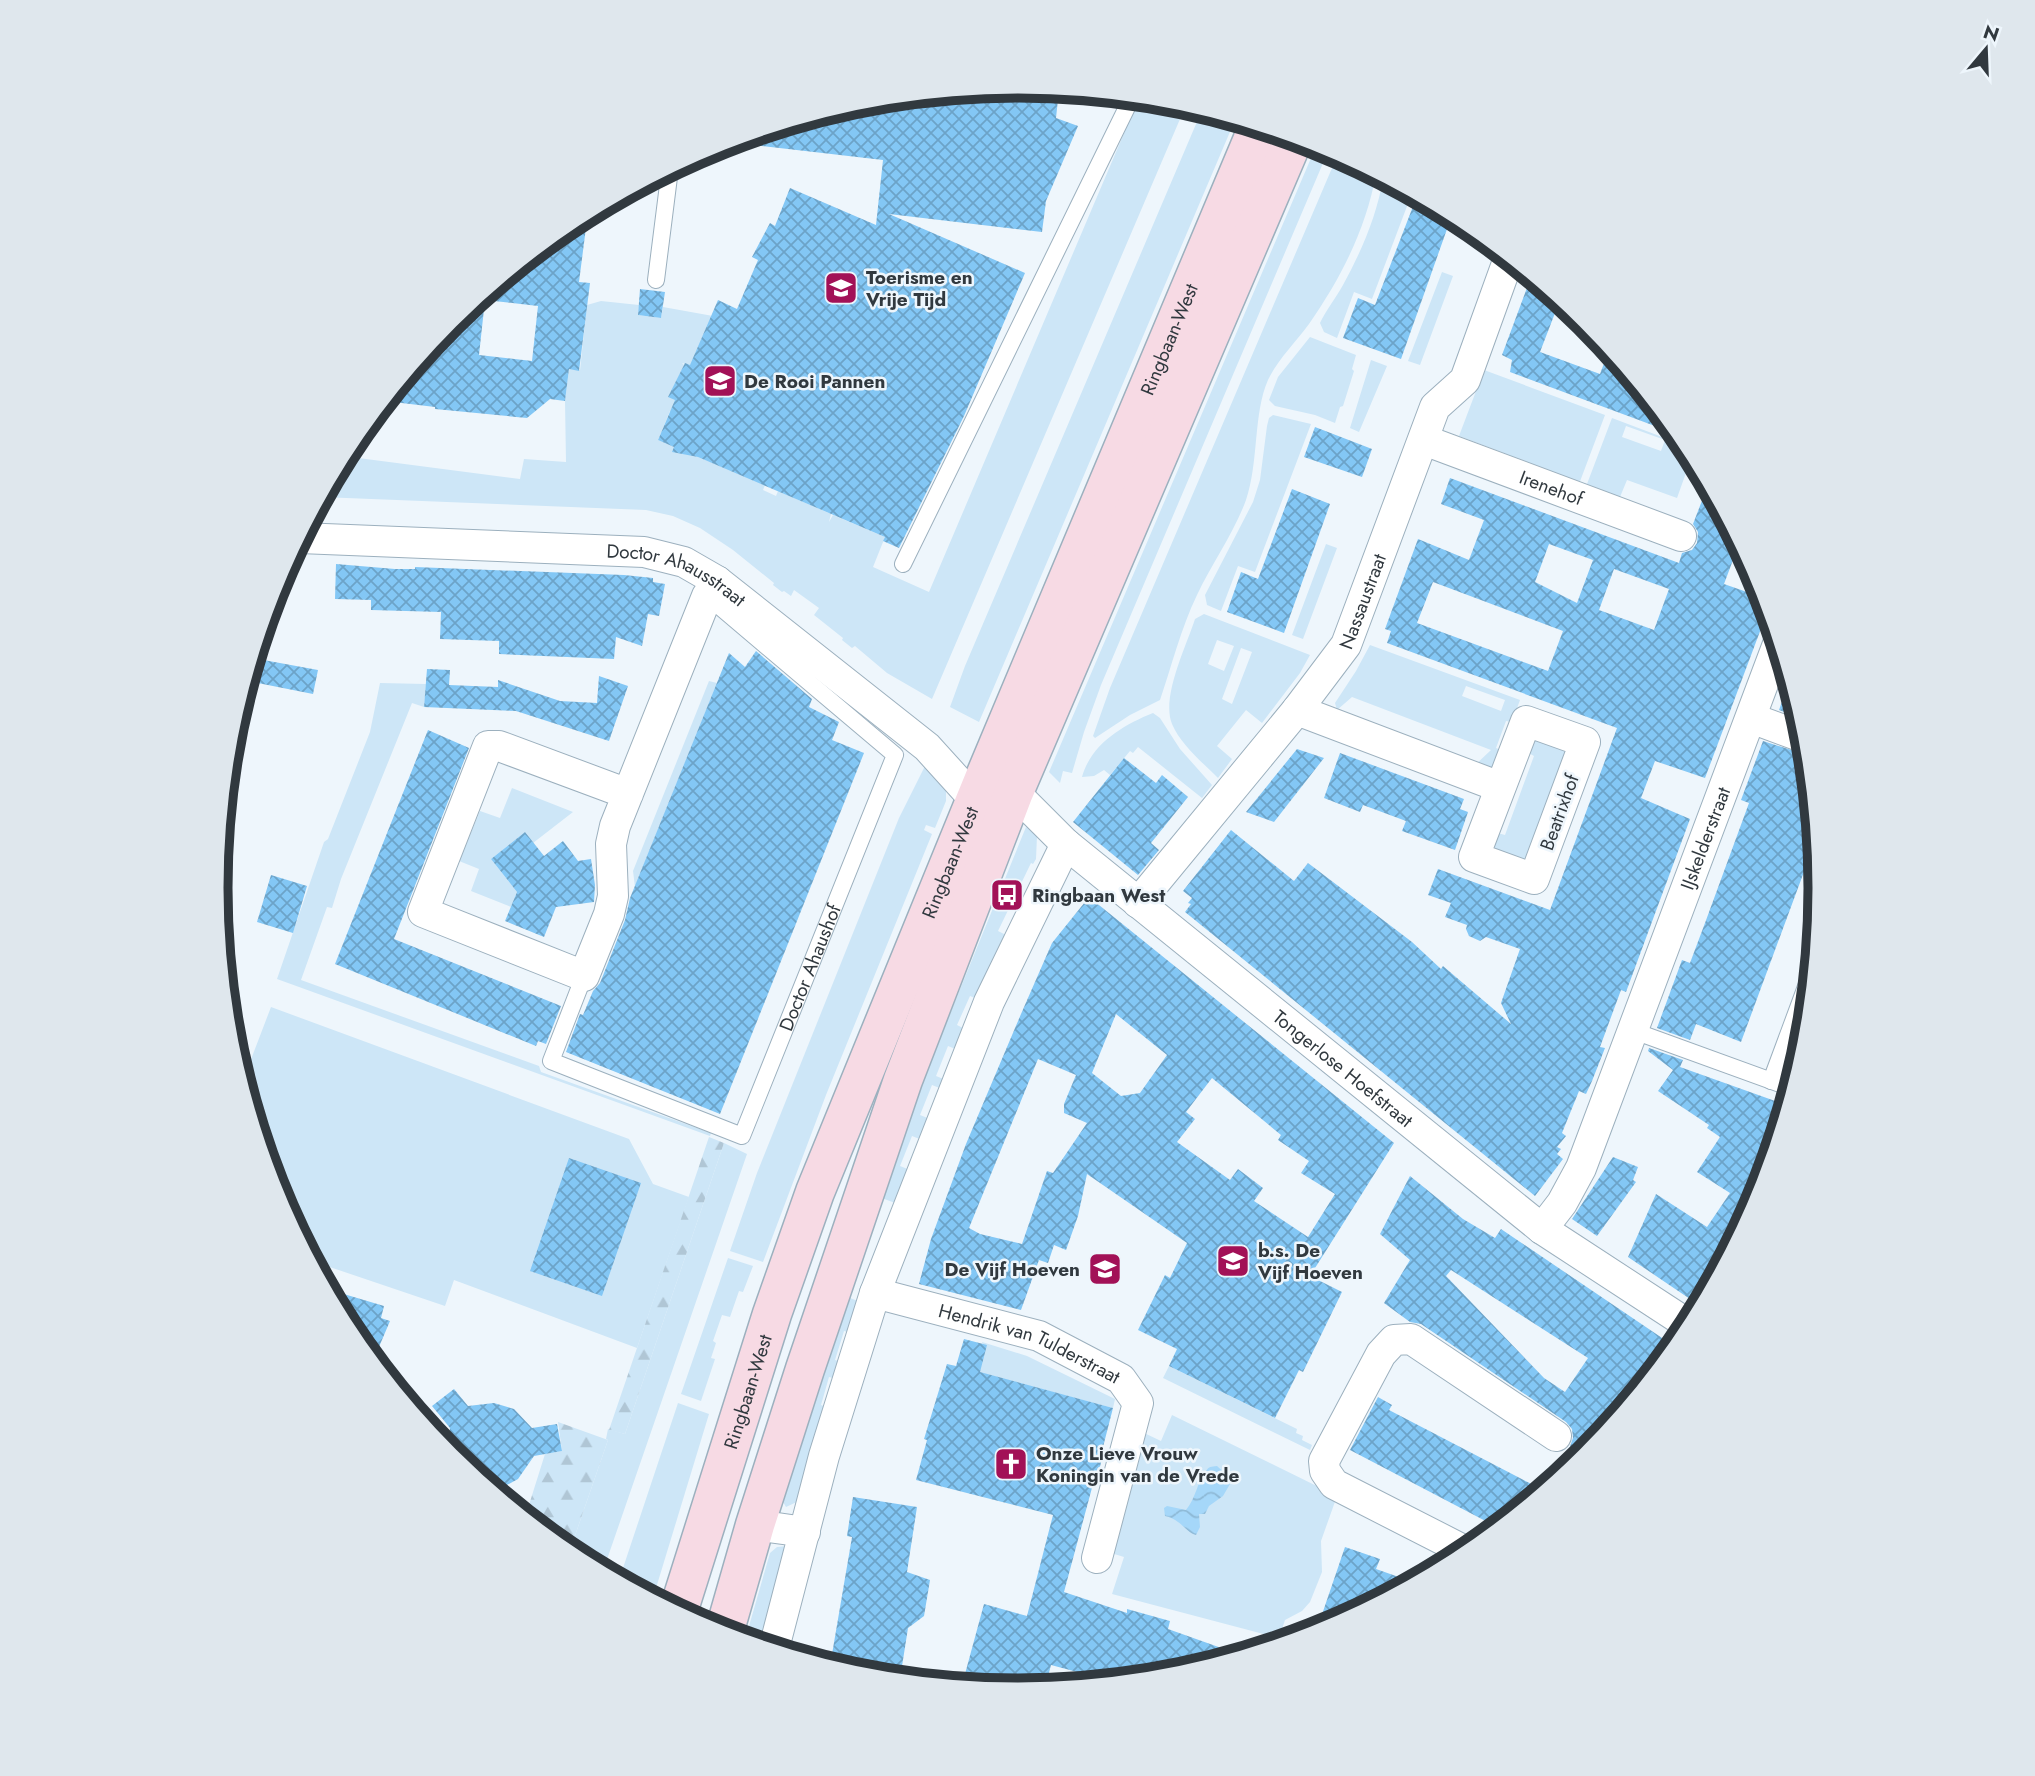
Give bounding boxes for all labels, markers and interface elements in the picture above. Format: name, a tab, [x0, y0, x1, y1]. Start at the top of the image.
north arrow	[1951, 14, 2021, 84]
text: N	[1980, 18, 2003, 49]
place label: Toerisme en Vrije Tijd	[865, 264, 973, 313]
school or university icon: Toerisme en Vrije Tijd	[822, 269, 860, 307]
street label: Ringbaan-West	[1134, 279, 1205, 400]
school or university icon: De Rooi Pannen	[701, 362, 739, 400]
place label: De Rooi Pannen	[744, 368, 885, 395]
street label: Irenehof	[1515, 464, 1588, 512]
street label: Doctor Ahausstraat	[606, 537, 752, 613]
street label: Nassaustraat	[1333, 550, 1393, 653]
street label: Beatrixhof	[1533, 770, 1586, 854]
street label: IJskelderstraat	[1674, 783, 1737, 894]
street label: Ringbaan-West	[915, 802, 985, 923]
bus stop icon: Ringbaan West	[988, 876, 1026, 914]
place label: Ringbaan West	[1032, 882, 1165, 909]
street label: Doctor Ahaushof	[773, 900, 848, 1035]
street label: Tongerlose Hoefstraat	[1267, 1004, 1419, 1134]
place label: b.s. De Vijf Hoeven	[1257, 1237, 1363, 1286]
school or university icon: b.s. De Vijf Hoeven	[1214, 1242, 1252, 1280]
school or university icon: De Vijf Hoeven	[1086, 1250, 1124, 1288]
place label: De Vijf Hoeven	[945, 1256, 1080, 1283]
street label: Hendrik van Tulderstraat	[936, 1297, 1125, 1390]
street label: Ringbaan-West	[717, 1331, 779, 1453]
place label: Onze Lieve Vrouw Koningin van de Vrede	[1036, 1440, 1239, 1489]
church icon: Onze Lieve Vrouw Koningin van de Vrede	[992, 1445, 1030, 1483]

